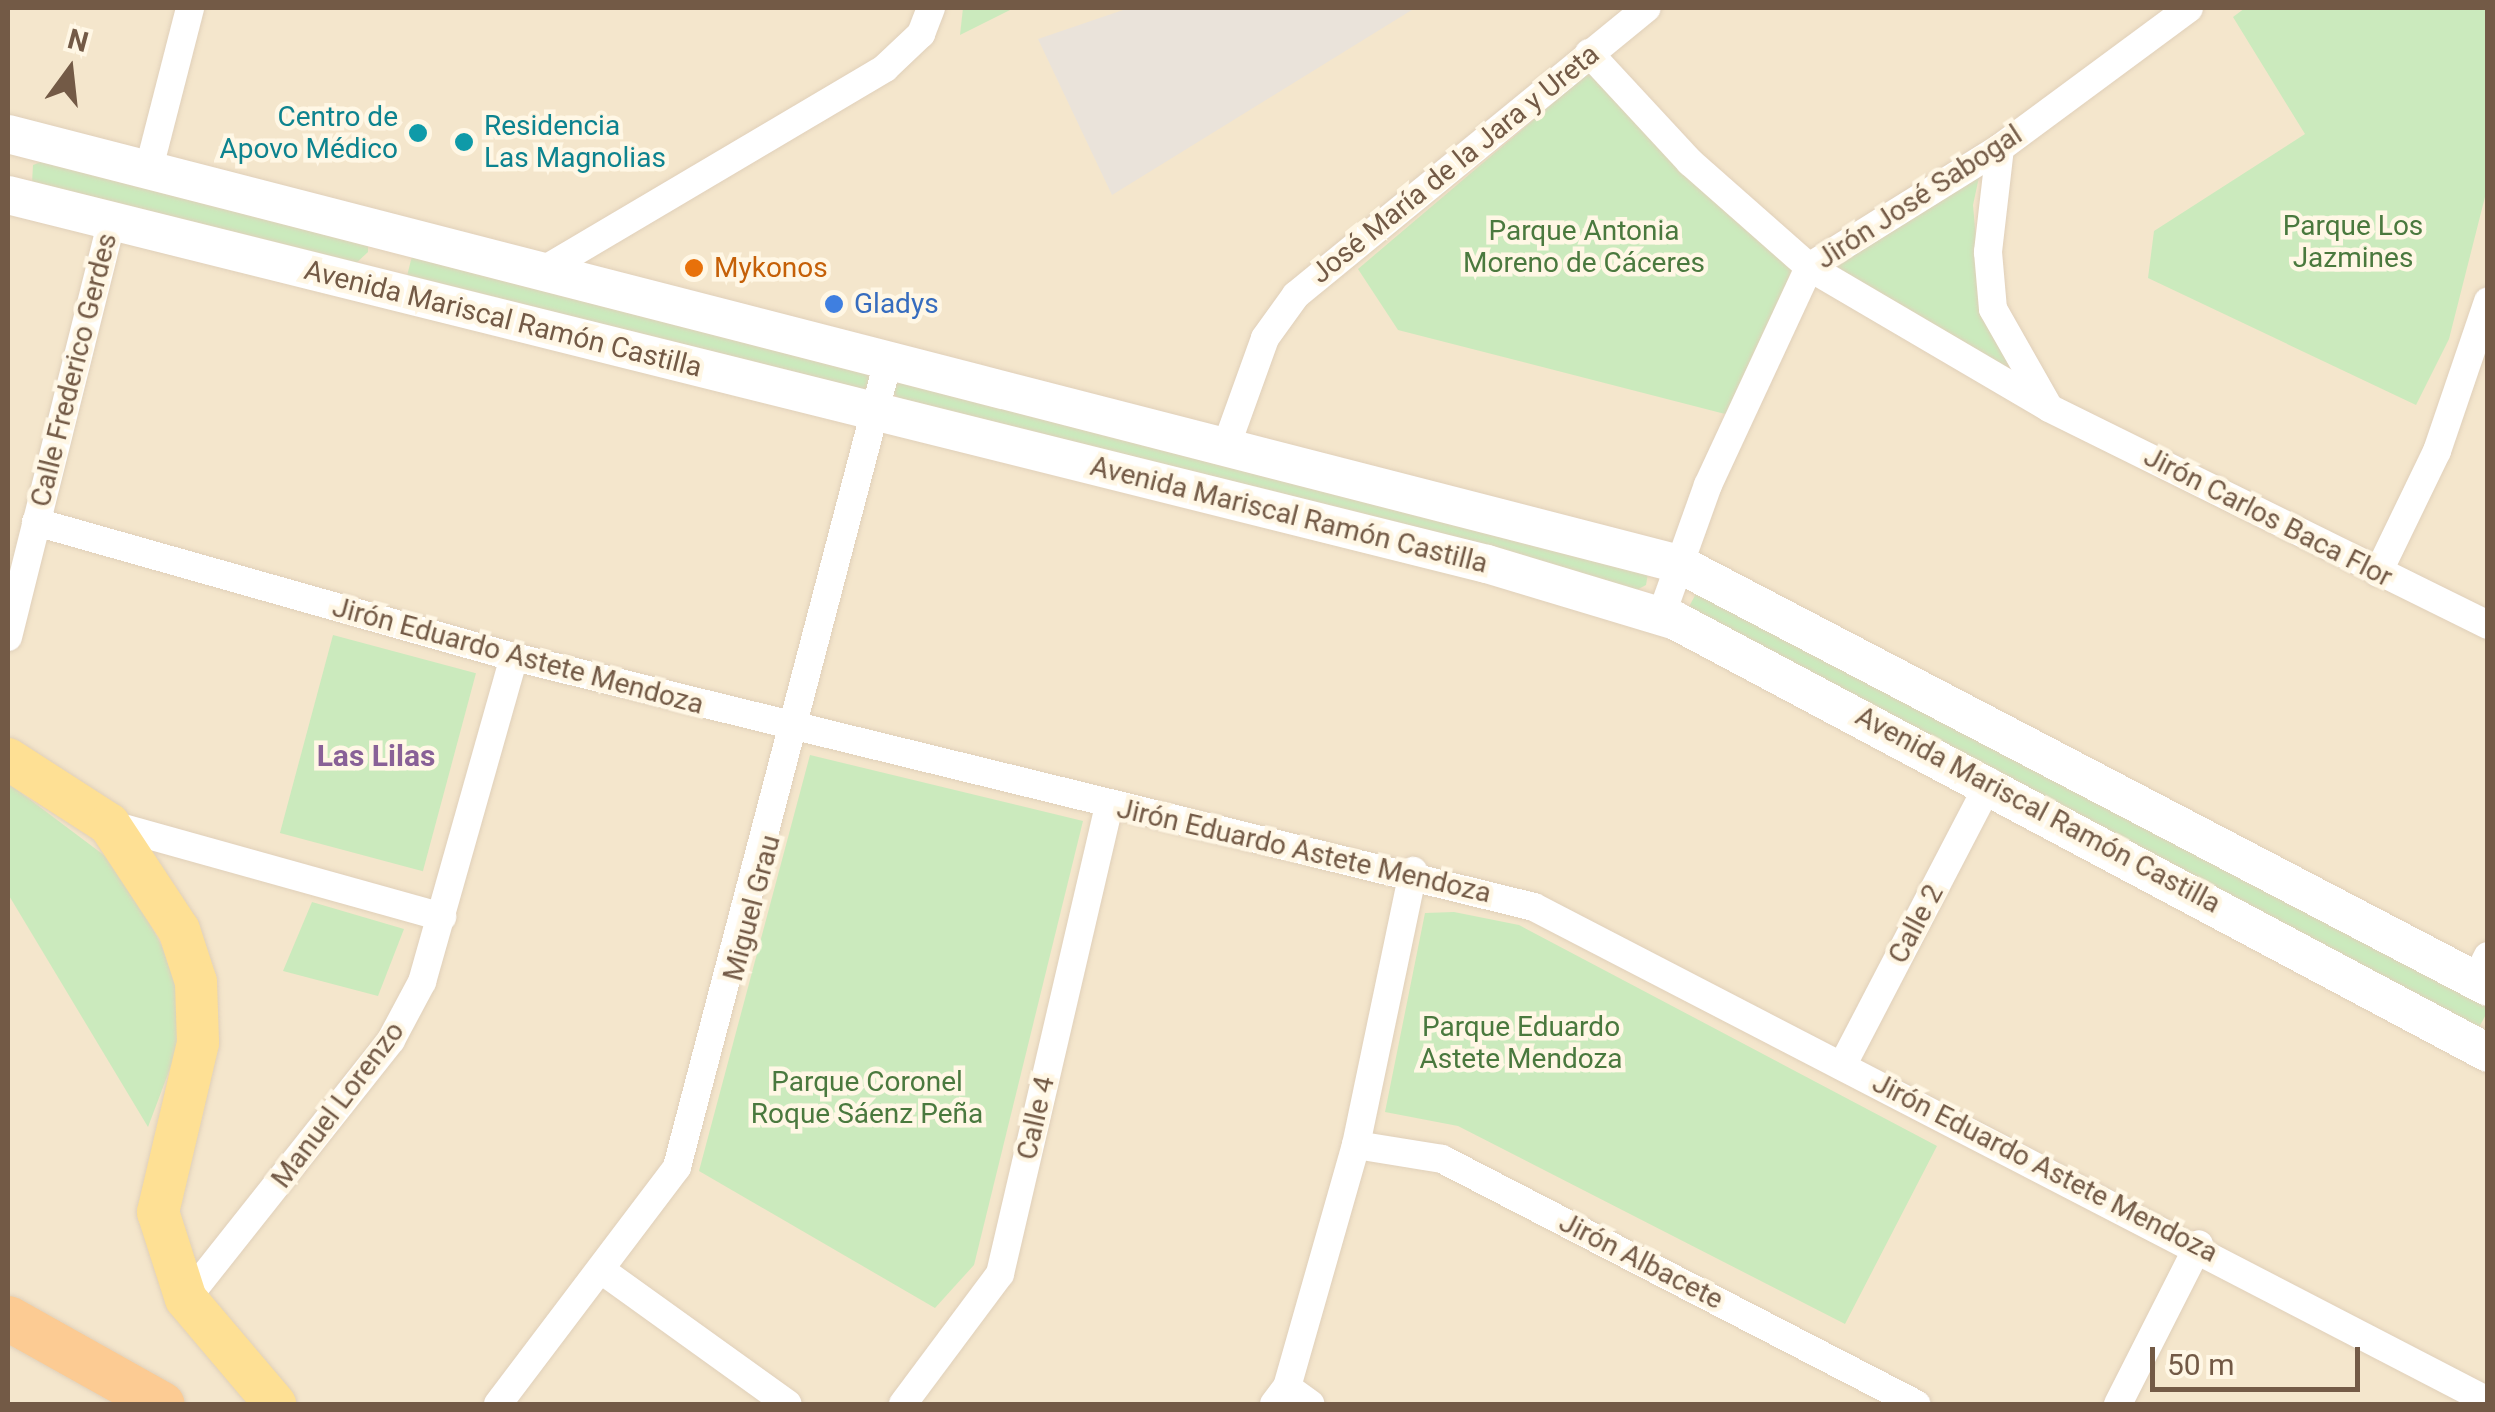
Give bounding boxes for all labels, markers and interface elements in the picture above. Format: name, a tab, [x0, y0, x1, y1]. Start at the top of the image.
north arrow	[20, 20, 120, 120]
text: N	[64, 22, 92, 59]
street label: José María de la Jara y Ureta	[1304, 37, 1606, 291]
place label: Centro de Apovo Médico	[219, 100, 398, 166]
place label: Residencia Las Magnolias	[484, 109, 666, 175]
street label: Jirón José Sabogal	[1810, 118, 2028, 276]
marker: Centro de Apovo Médico	[407, 122, 429, 144]
marker: Residencia Las Magnolias	[453, 131, 475, 153]
park label: Parque Los Jazmines	[2283, 209, 2423, 275]
park label: Parque Antonia Moreno de Cáceres	[1463, 214, 1705, 280]
street label: Calle Frederico Gerdes	[24, 230, 124, 510]
place label: Mykonos	[714, 251, 828, 285]
street label: Avenida Mariscal Ramón Castilla	[301, 253, 705, 385]
marker: Mykonos	[683, 257, 705, 279]
place label: Gladys	[854, 287, 939, 321]
marker: Gladys	[823, 293, 845, 315]
street label: Jirón Carlos Baca Flor	[2138, 440, 2398, 594]
street label: Avenida Mariscal Ramón Castilla	[1087, 449, 1491, 581]
street label: Jirón Eduardo Astete Mendoza	[329, 590, 707, 722]
street label: Avenida Mariscal Ramón Castilla	[1850, 699, 2226, 921]
district label: Las Lilas	[317, 738, 435, 774]
street label: Jirón Eduardo Astete Mendoza	[1114, 792, 1494, 910]
street label: Miguel Grau	[716, 831, 788, 985]
street label: Calle 2	[1881, 879, 1951, 969]
park label: Parque Eduardo Astete Mendoza	[1419, 1010, 1623, 1076]
street label: Manuel Lorenzo	[265, 1015, 411, 1195]
park label: Parque Coronel Roque Sáenz Peña	[751, 1065, 983, 1131]
street label: Jirón Eduardo Astete Mendoza	[1867, 1066, 2223, 1270]
street label: Calle 4	[1010, 1073, 1062, 1163]
street label: Jirón Albacete	[1553, 1205, 1729, 1317]
scale bar	[2155, 1327, 2365, 1389]
text: 50 m	[2167, 1347, 2234, 1382]

